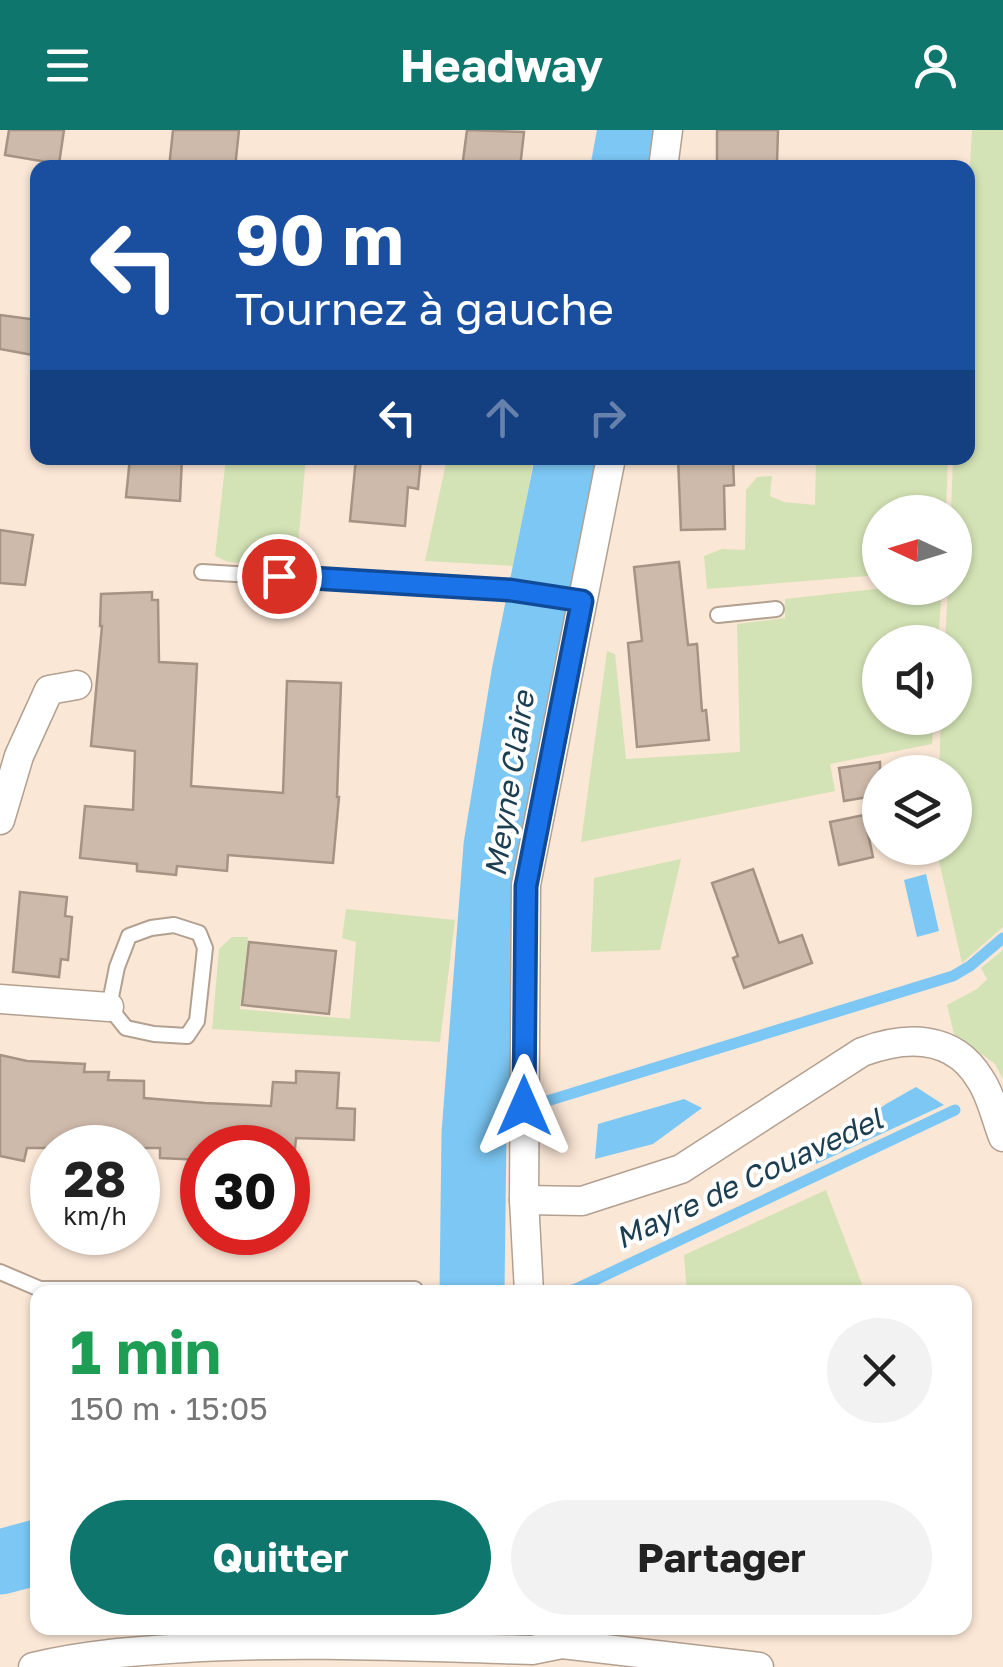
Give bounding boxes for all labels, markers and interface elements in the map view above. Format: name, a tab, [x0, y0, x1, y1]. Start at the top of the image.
icon: menu	[40, 38, 95, 93]
text: Headway	[400, 38, 603, 92]
icon: person	[908, 38, 963, 93]
text: 90 m	[235, 196, 404, 280]
icon: left	[70, 200, 200, 330]
text: Tournez à gauche	[235, 281, 614, 335]
icon: left	[370, 390, 425, 445]
icon: ahead	[475, 390, 530, 445]
icon: right	[580, 390, 635, 445]
north arrow	[862, 495, 972, 605]
map controls	[862, 495, 972, 865]
pin	[237, 534, 322, 619]
icon: arrive	[252, 549, 307, 604]
button: sound	[862, 625, 972, 735]
water label: Meyne Claire	[477, 686, 542, 879]
button: layers	[862, 755, 972, 865]
position arrow	[472, 1054, 576, 1158]
water label: Mayre de Couavedel	[609, 1100, 889, 1256]
speed limit sign: 30	[180, 1125, 310, 1255]
text: 28	[64, 1148, 126, 1208]
text: km/h	[63, 1200, 127, 1231]
text: 1 min	[70, 1315, 221, 1387]
button: close	[827, 1318, 932, 1423]
text: 150 m · 15:05	[70, 1389, 268, 1427]
button: Quitter	[70, 1500, 491, 1615]
button: Partager	[511, 1500, 932, 1615]

